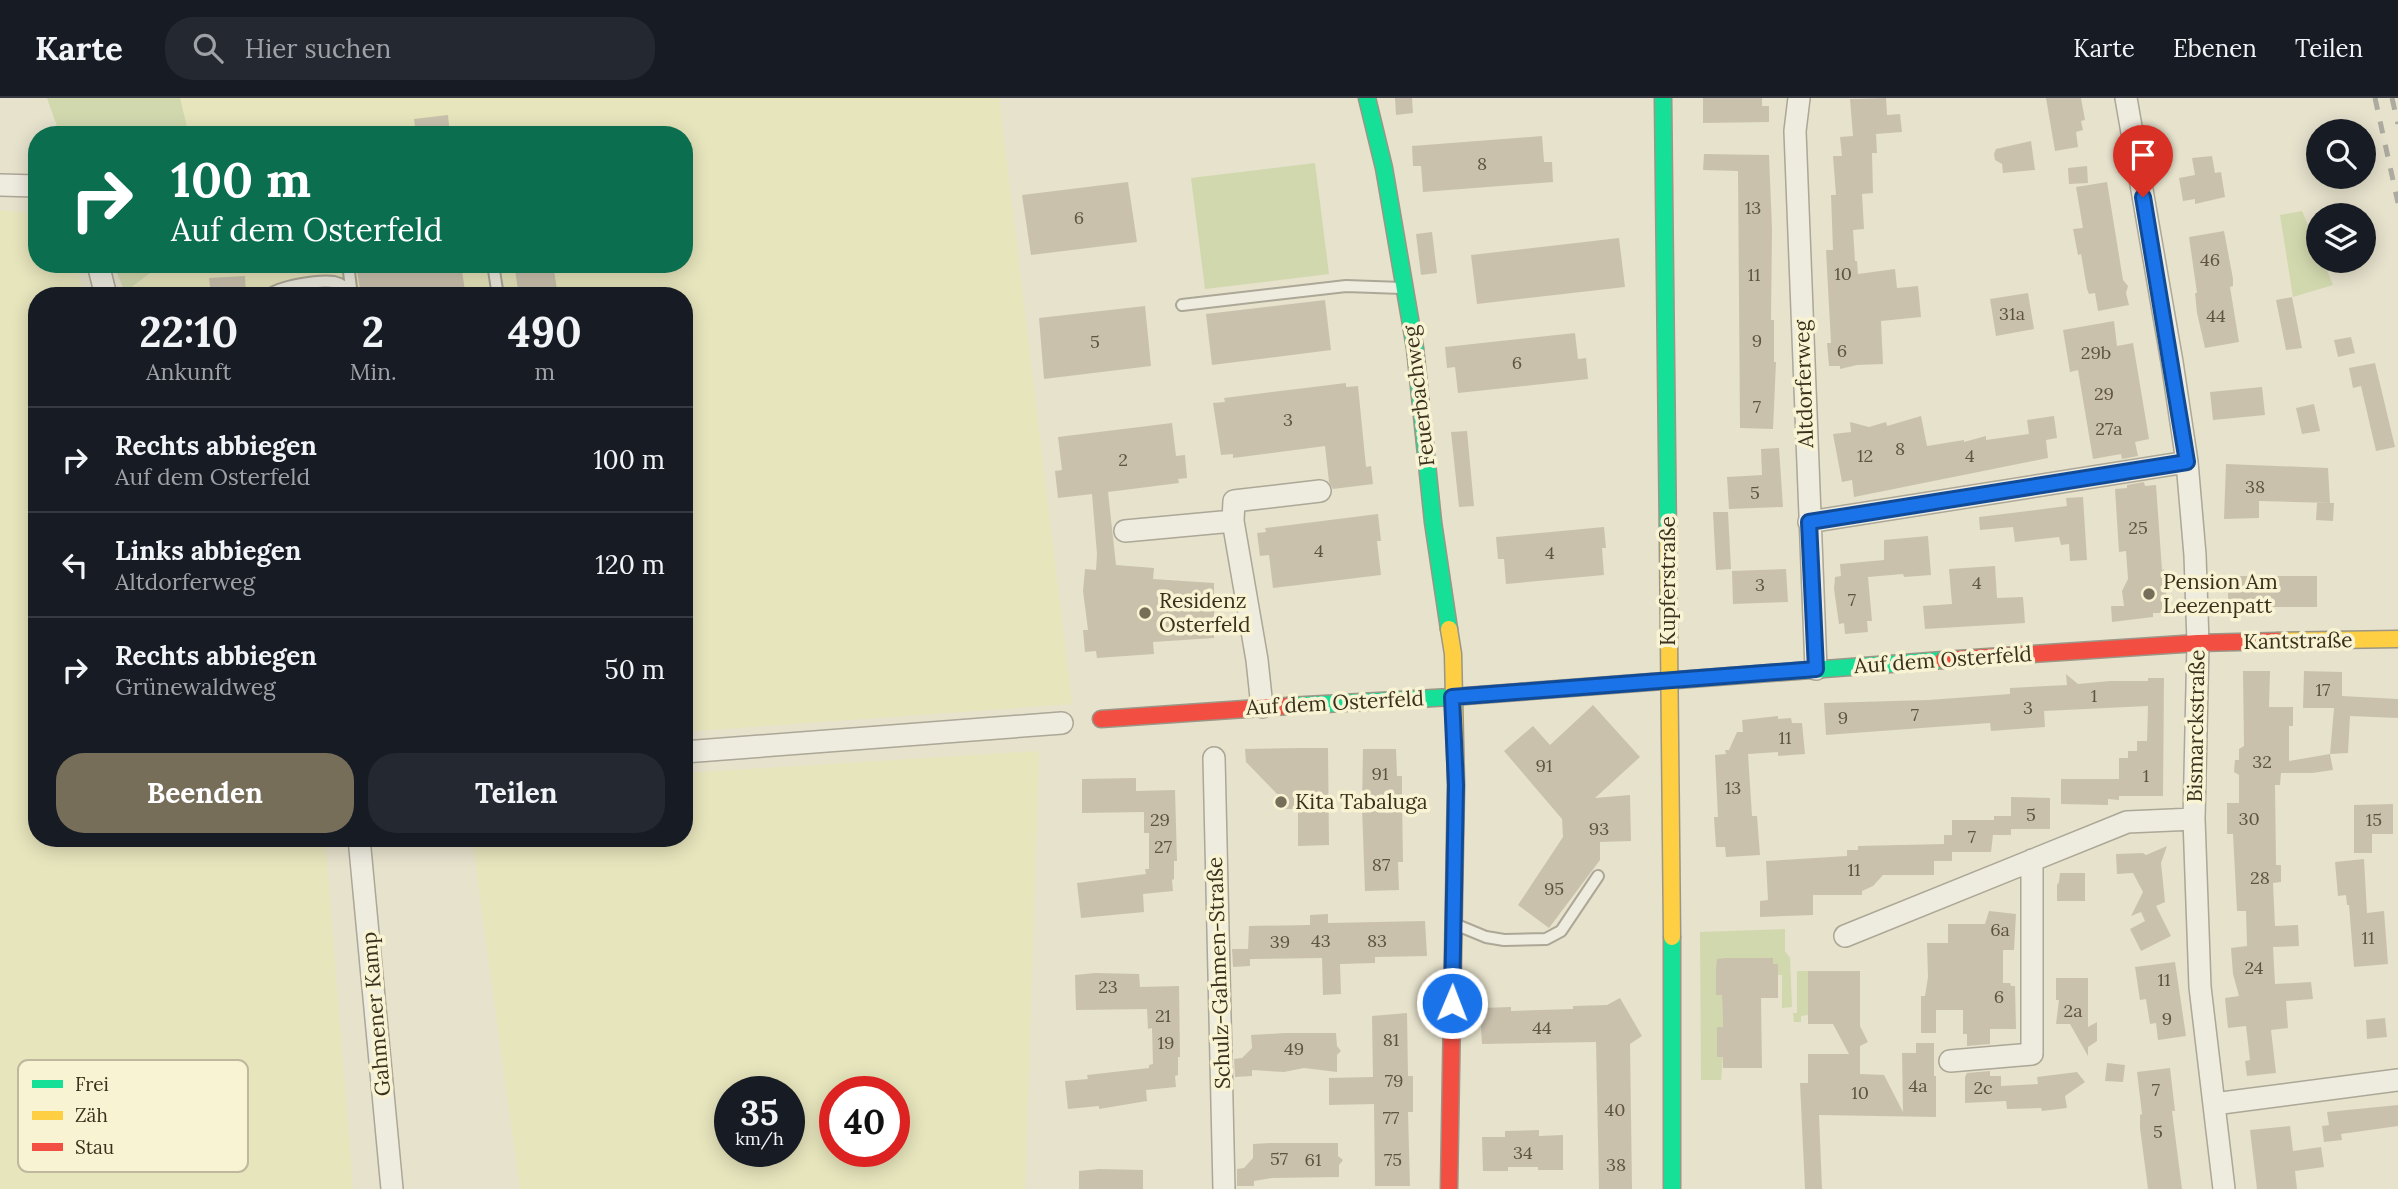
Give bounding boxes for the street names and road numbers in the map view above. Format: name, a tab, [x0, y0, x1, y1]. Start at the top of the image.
street label: Altdorferweg	[1788, 319, 1819, 450]
street label: Feuerbachweg	[1396, 324, 1441, 468]
street label: Kupferstraße	[1654, 516, 1681, 646]
street label: Kantstraße	[2243, 626, 2353, 655]
street label: Auf dem Osterfeld	[1852, 640, 2033, 679]
street label: Bismarckstraße	[2181, 649, 2210, 803]
street label: Auf dem Osterfeld	[1244, 684, 1425, 721]
street label: Schulz-Gahmen-Straße	[1201, 856, 1236, 1090]
street label: Gahmener Kamp	[355, 931, 396, 1097]

